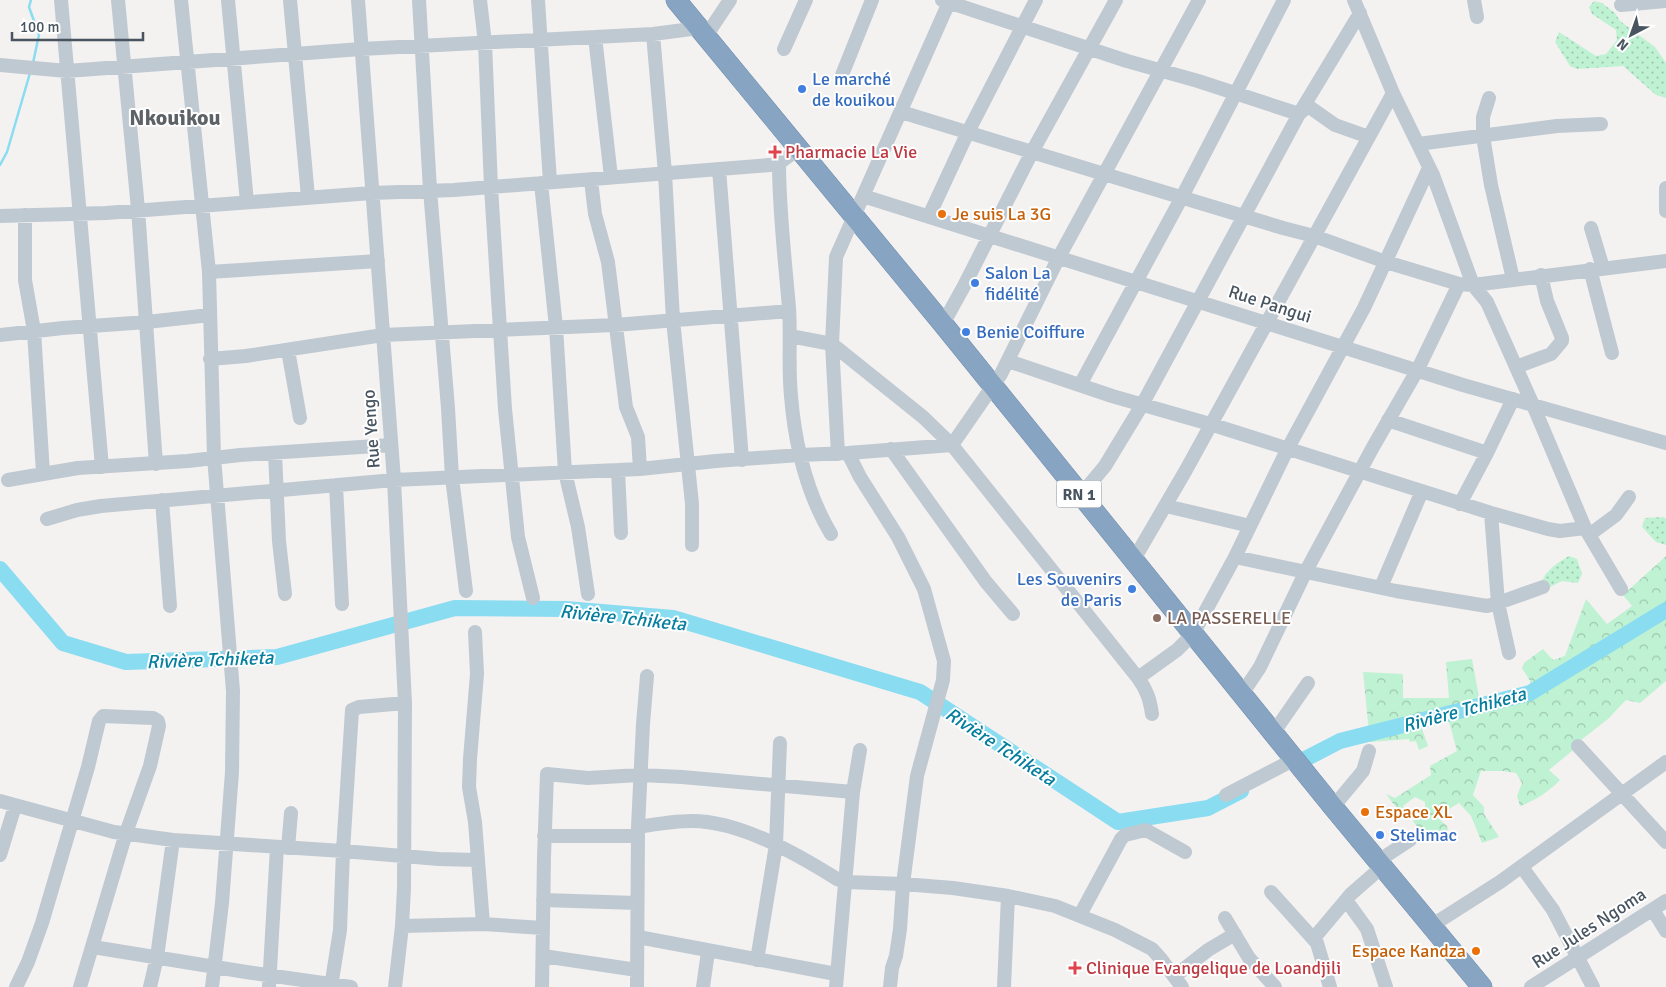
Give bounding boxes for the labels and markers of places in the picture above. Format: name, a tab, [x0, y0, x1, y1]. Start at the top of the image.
place label: Le marché de kouikou	[812, 68, 895, 111]
marker: Le marché de kouikou	[796, 83, 808, 95]
place label: Pharmacie La Vie	[785, 141, 917, 163]
marker: Pharmacie La Vie	[769, 146, 781, 158]
place label: Je suis La 3G	[952, 203, 1051, 225]
marker: Je suis La 3G	[936, 208, 948, 220]
place label: Salon La fidélité	[985, 262, 1051, 305]
marker: Salon La fidélité	[969, 277, 981, 289]
place label: Benie Coiffure	[976, 321, 1085, 343]
marker: Benie Coiffure	[960, 326, 972, 338]
place label: Les Souvenirs de Paris	[1017, 568, 1122, 611]
marker: Les Souvenirs de Paris	[1126, 583, 1138, 595]
place label: LA PASSERELLE	[1167, 607, 1291, 629]
marker: LA PASSERELLE	[1151, 612, 1163, 624]
place label: Espace XL	[1375, 801, 1453, 823]
marker: Espace XL	[1359, 806, 1371, 818]
place label: Stelimac	[1390, 824, 1457, 846]
marker: Stelimac	[1374, 829, 1386, 841]
place label: Espace Kandza	[1352, 940, 1466, 962]
marker: Espace Kandza	[1470, 945, 1482, 957]
place label: Clinique Evangelique de Loandjili	[1086, 957, 1341, 979]
marker: Clinique Evangelique de Loandjili	[1068, 961, 1082, 975]

